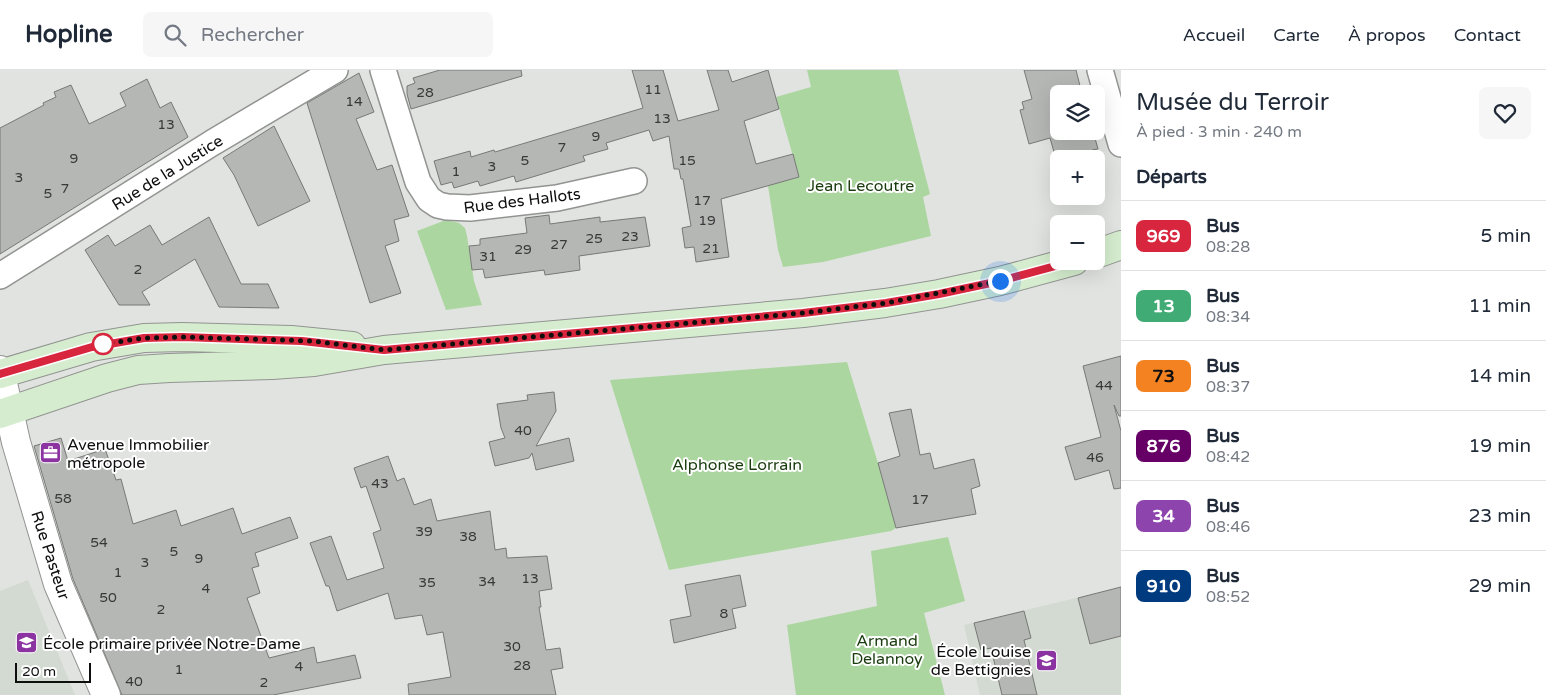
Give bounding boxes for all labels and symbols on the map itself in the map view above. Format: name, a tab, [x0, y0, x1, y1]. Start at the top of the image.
house number: 11	[644, 81, 662, 98]
house number: 28	[416, 84, 434, 101]
house number: 14	[345, 93, 363, 110]
house number: 13	[653, 110, 671, 127]
house number: 13	[157, 116, 175, 133]
house number: 9	[592, 128, 600, 145]
street label: Rue de la Justice	[108, 131, 227, 215]
house number: 7	[558, 139, 566, 156]
house number: 9	[70, 150, 78, 167]
house number: 5	[521, 152, 529, 169]
house number: 15	[678, 152, 696, 169]
house number: 3	[488, 158, 496, 175]
house number: 1	[452, 163, 460, 180]
house number: 3	[15, 169, 23, 186]
park label: Jean Lecoutre	[808, 176, 914, 196]
house number: 7	[61, 180, 69, 197]
street label: Rue des Hallots	[462, 184, 582, 218]
house number: 5	[44, 185, 52, 202]
house number: 17	[693, 192, 711, 209]
house number: 19	[698, 212, 716, 229]
house number: 23	[621, 228, 639, 245]
house number: 25	[585, 230, 603, 247]
house number: 27	[550, 236, 568, 253]
house number: 21	[702, 240, 720, 257]
house number: 29	[514, 241, 532, 258]
house number: 31	[479, 248, 497, 265]
house number: 2	[134, 261, 142, 278]
your location	[988, 269, 1013, 294]
unlabelled marker	[92, 333, 114, 355]
house number: 44	[1095, 377, 1113, 394]
house number: 40	[514, 422, 532, 439]
place label: Avenue Immobilier métropole	[67, 435, 210, 473]
office icon: Avenue Immobilier métropole	[39, 441, 63, 465]
house number: 46	[1086, 449, 1104, 466]
park label: Alphonse Lorrain	[672, 455, 802, 475]
house number: 43	[371, 475, 389, 492]
house number: 58	[54, 490, 72, 507]
house number: 17	[911, 491, 929, 508]
street label: Rue Pasteur	[26, 508, 74, 603]
house number: 39	[415, 523, 433, 540]
house number: 38	[459, 528, 477, 545]
house number: 54	[90, 534, 108, 551]
house number: 5	[170, 543, 178, 560]
house number: 9	[195, 550, 203, 567]
house number: 3	[141, 554, 149, 571]
house number: 1	[114, 564, 122, 581]
house number: 13	[521, 570, 539, 587]
house number: 34	[478, 573, 496, 590]
house number: 35	[418, 574, 436, 591]
house number: 4	[202, 580, 211, 597]
house number: 50	[99, 589, 117, 606]
house number: 2	[157, 601, 165, 618]
house number: 8	[720, 605, 729, 622]
school or university icon: École primaire privée Notre-Dame	[15, 631, 39, 655]
park label: Armand Delannoy	[851, 631, 923, 669]
place label: École primaire privée Notre-Dame	[43, 634, 301, 654]
house number: 30	[503, 638, 521, 655]
place label: École Louise de Bettignies	[931, 642, 1031, 680]
school or university icon: École Louise de Bettignies	[1035, 648, 1059, 672]
house number: 28	[513, 657, 531, 674]
house number: 4	[295, 658, 304, 675]
scale bar	[15, 660, 91, 683]
house number: 1	[175, 661, 183, 678]
house number: 40	[125, 673, 143, 690]
house number: 2	[260, 674, 268, 691]

